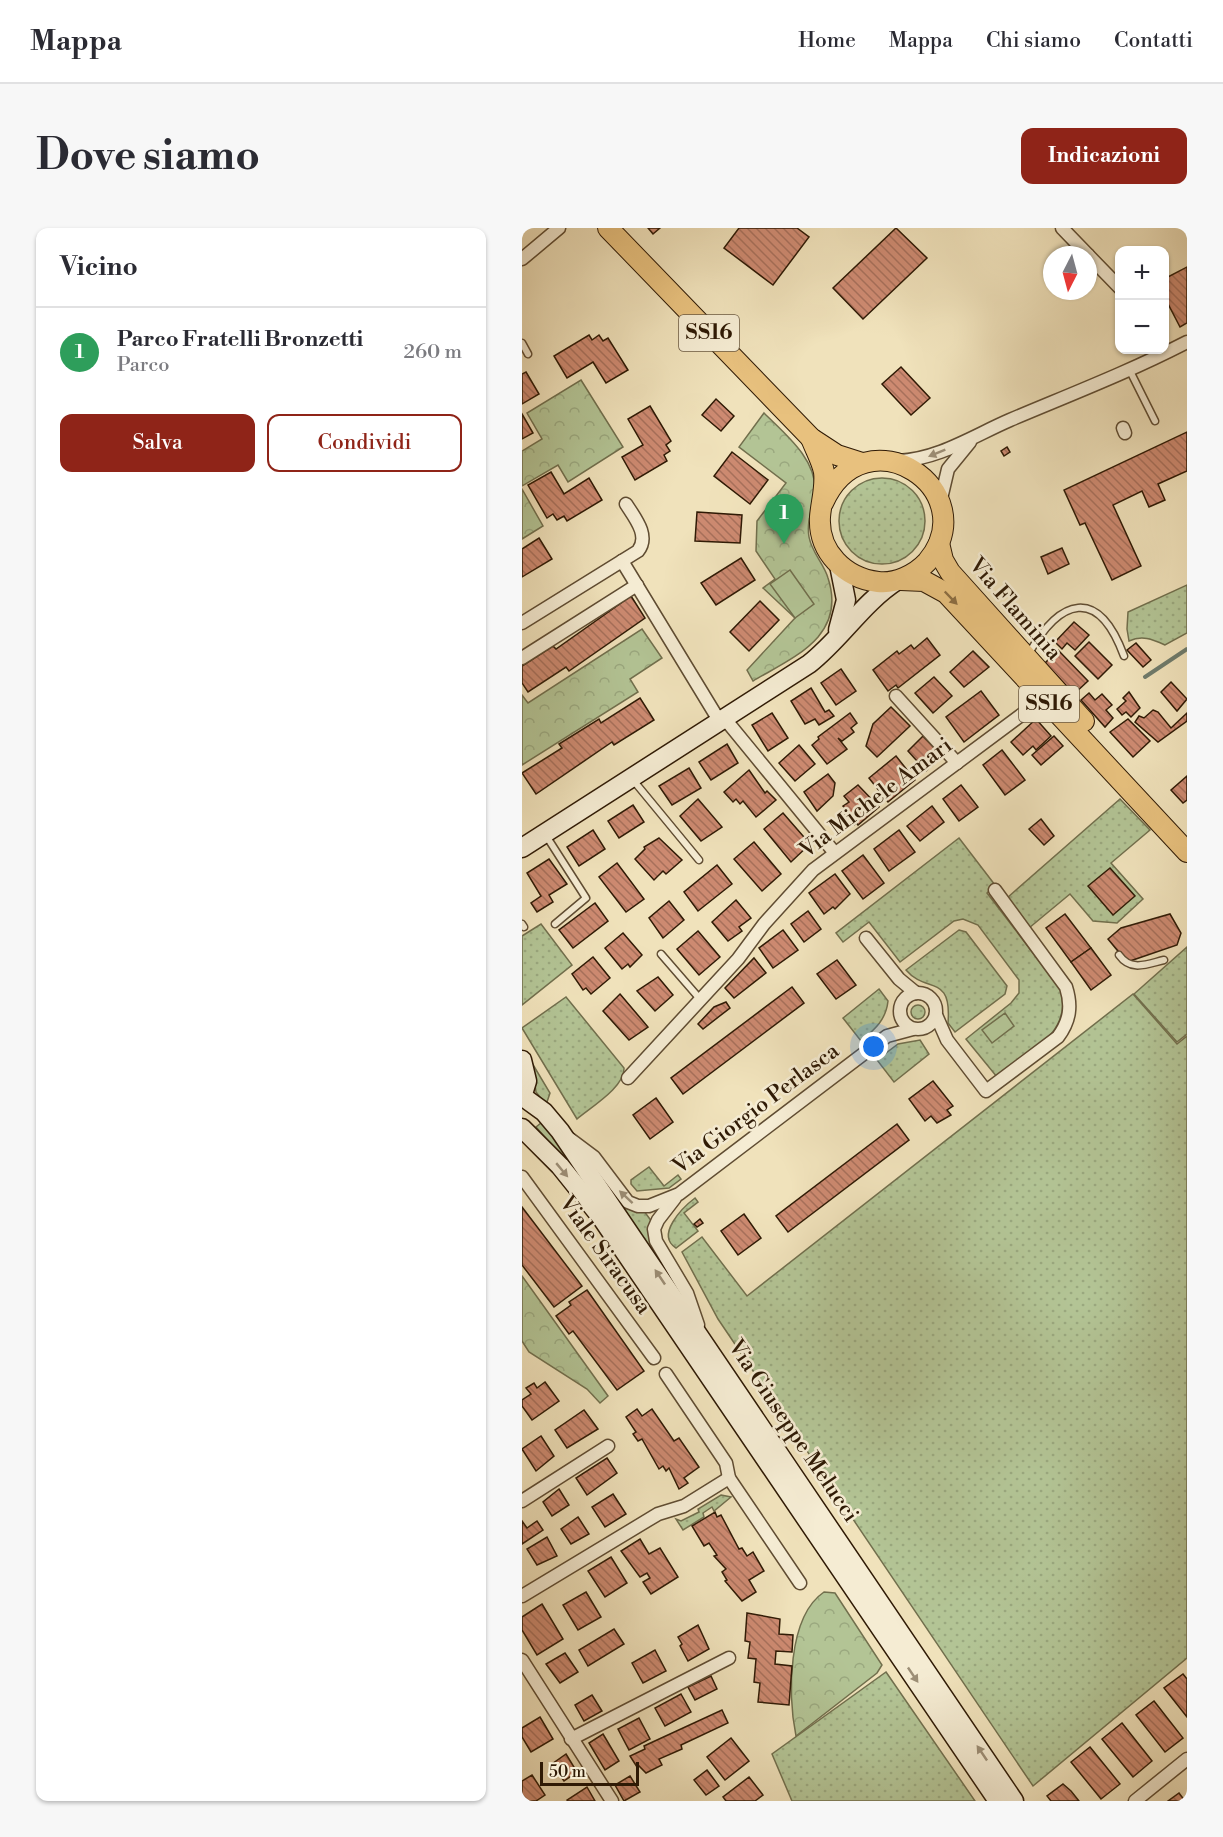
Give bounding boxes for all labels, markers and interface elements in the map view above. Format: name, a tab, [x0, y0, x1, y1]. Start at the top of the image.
text: Mappa	[30, 24, 122, 59]
text: Home	[798, 28, 856, 54]
text: Mappa	[889, 28, 953, 54]
text: Chi siamo	[986, 28, 1081, 54]
text: Contatti	[1114, 28, 1193, 54]
button: Indicazioni	[1021, 128, 1187, 184]
text: Dove siamo	[36, 130, 260, 183]
north arrow	[1043, 246, 1097, 300]
map controls	[1115, 246, 1169, 354]
button: +	[1115, 246, 1169, 300]
text: Vicino	[60, 251, 138, 283]
button: −	[1115, 300, 1169, 354]
road number: SS16	[679, 315, 739, 351]
text: Parco Fratelli Bronzetti	[117, 326, 363, 353]
text: 1	[75, 340, 84, 365]
text: 260 m	[404, 340, 462, 365]
text: Parco	[117, 353, 170, 378]
button: Salva	[60, 414, 255, 472]
button: Condividi	[267, 414, 462, 472]
one-way arrow	[927, 449, 945, 459]
pin: 1	[764, 494, 804, 544]
street label: Via Flaminia	[962, 551, 1068, 667]
one-way arrow	[943, 591, 957, 605]
road number: SS16	[1019, 686, 1079, 722]
street label: Via Michele Amari	[794, 732, 958, 865]
your location	[859, 1032, 888, 1061]
street label: Via Giorgio Perlasca	[667, 1037, 845, 1181]
one-way arrow	[556, 1162, 569, 1178]
street label: Viale Siracusa	[552, 1190, 658, 1320]
one-way arrow	[619, 1190, 634, 1204]
one-way arrow	[654, 1270, 666, 1286]
street label: Via Giuseppe Melucci	[721, 1334, 864, 1527]
one-way arrow	[907, 1667, 918, 1683]
one-way arrow	[976, 1745, 988, 1761]
scale bar	[540, 1759, 639, 1786]
text: 50 m	[549, 1762, 586, 1782]

